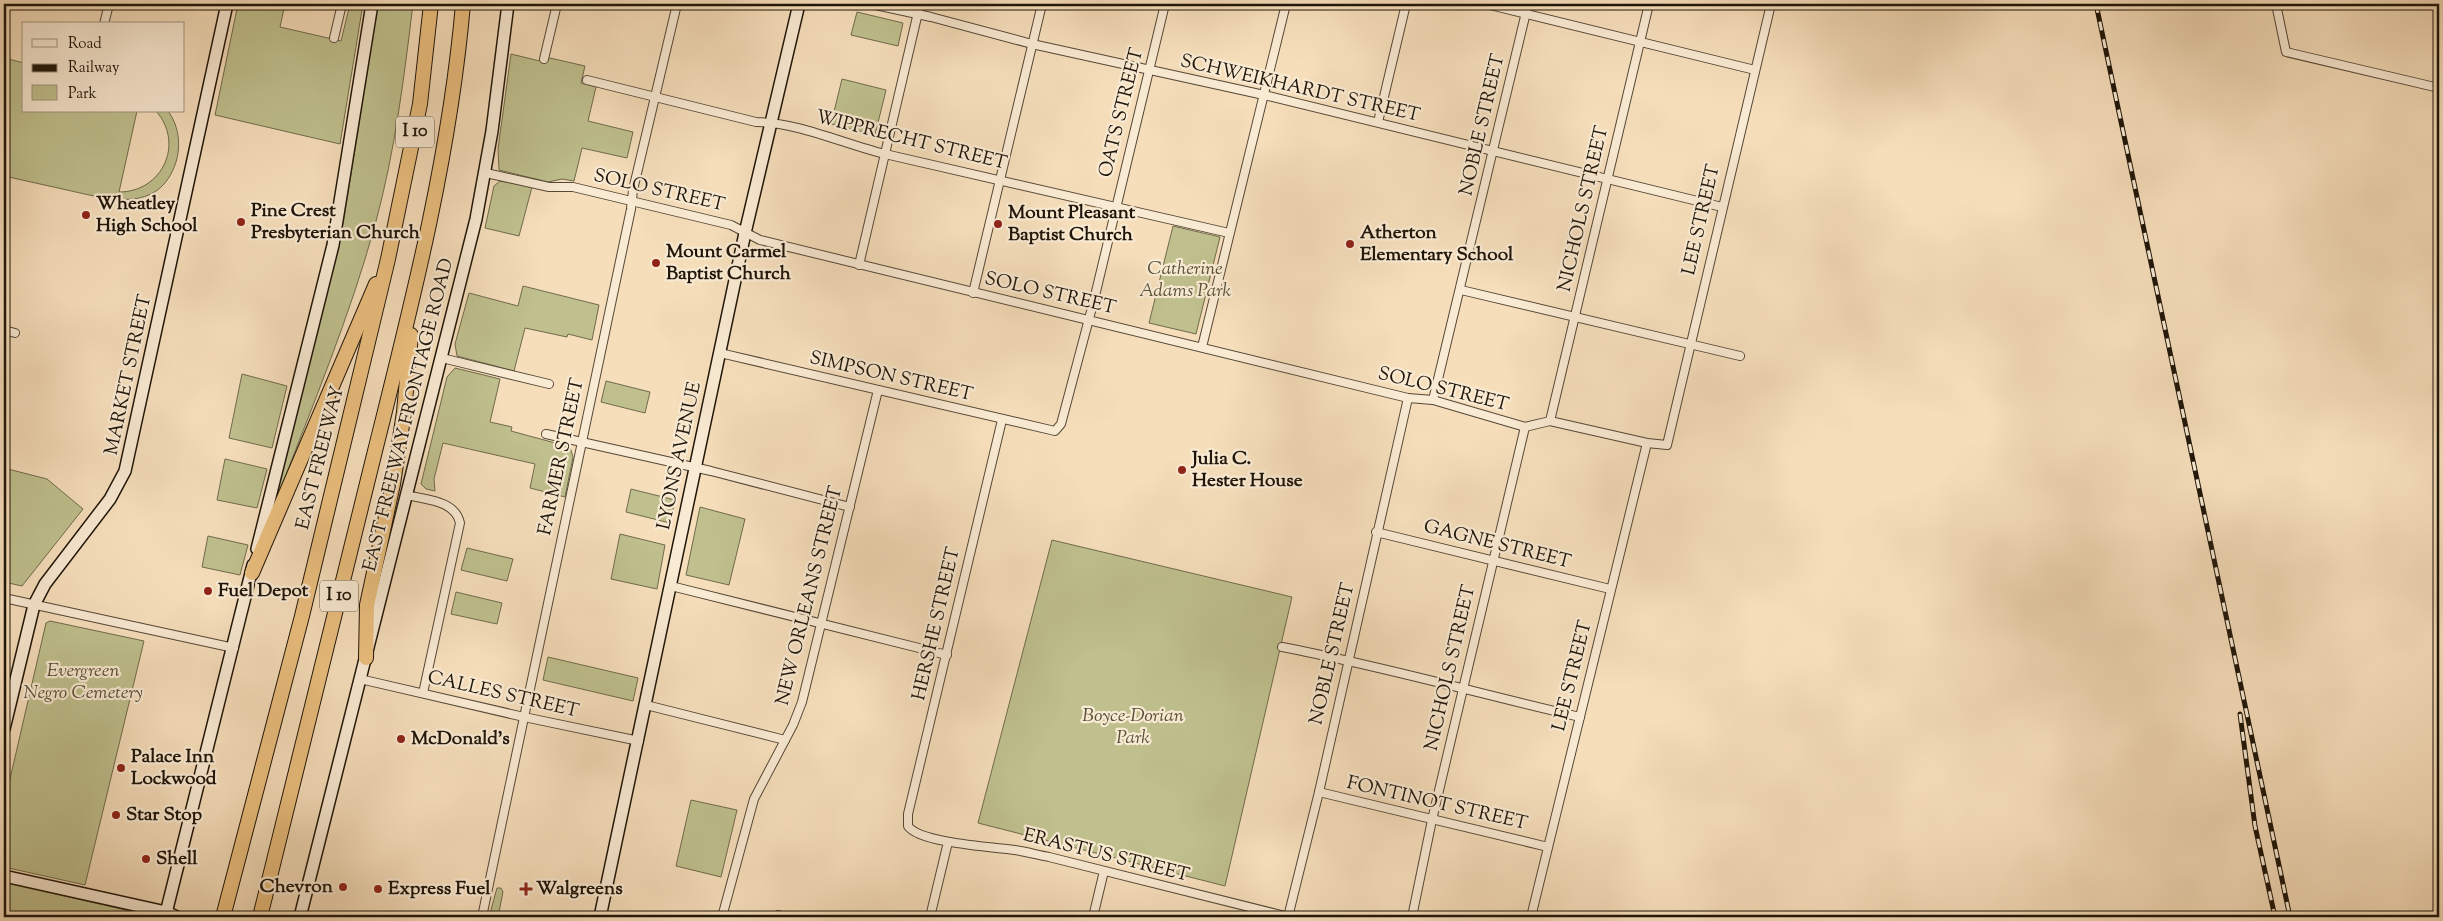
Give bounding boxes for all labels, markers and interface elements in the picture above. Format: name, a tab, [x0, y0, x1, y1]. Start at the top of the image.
legend	[22, 22, 185, 112]
text: Road	[68, 34, 102, 55]
street label: OATS STREET	[1093, 45, 1151, 181]
street label: SCHWEIKHARDT STREET	[1177, 48, 1423, 130]
street label: NOBLE STREET	[1454, 51, 1512, 199]
text: Railway	[68, 58, 120, 79]
text: Park	[68, 84, 97, 105]
street label: WIPPRECHT STREET	[813, 104, 1009, 178]
road number: I 10	[396, 116, 434, 148]
street label: NICHOLS STREET	[1552, 123, 1616, 295]
street label: LEE STREET	[1676, 162, 1728, 278]
street label: SOLO STREET	[591, 163, 727, 219]
place label: Wheatley High School	[96, 191, 198, 240]
place label: Pine Crest Presbyterian Church	[251, 198, 421, 247]
place label: Mount Pleasant Baptist Church	[1008, 200, 1136, 249]
marker: Wheatley High School	[80, 209, 92, 221]
marker: Pine Crest Presbyterian Church	[235, 216, 247, 228]
marker: Mount Pleasant Baptist Church	[992, 218, 1004, 230]
place label: Atherton Elementary School	[1360, 220, 1514, 269]
marker: Atherton Elementary School	[1344, 238, 1356, 250]
place label: Mount Carmel Baptist Church	[666, 239, 792, 288]
street label: EAST FREEWAY FRONTAGE ROAD	[357, 256, 461, 574]
park label: Catherine Adams Park	[1139, 256, 1231, 305]
marker: Mount Carmel Baptist Church	[650, 257, 662, 269]
street label: SOLO STREET	[982, 266, 1118, 322]
street label: MARKET STREET	[99, 292, 159, 458]
street label: SIMPSON STREET	[807, 345, 975, 409]
street label: SOLO STREET	[1375, 361, 1511, 419]
street label: FARMER STREET	[532, 376, 592, 538]
street label: LYONS AVENUE	[651, 379, 709, 532]
street label: EAST FREEWAY	[290, 383, 352, 533]
place label: Julia C. Hester House	[1190, 446, 1303, 495]
marker: Julia C. Hester House	[1176, 464, 1188, 476]
street label: NEW ORLEANS STREET	[770, 483, 850, 709]
street label: GAGNE STREET	[1421, 514, 1573, 576]
street label: HERSHE STREET	[906, 545, 968, 703]
place label: Fuel Depot	[218, 578, 309, 605]
road number: I 10	[320, 580, 358, 612]
street label: NOBLE STREET	[1304, 580, 1362, 728]
street label: NICHOLS STREET	[1419, 582, 1483, 754]
marker: Fuel Depot	[202, 585, 214, 597]
street label: LEE STREET	[1546, 618, 1600, 734]
park label: Evergreen Negro Cemetery	[23, 658, 143, 707]
street label: CALLES STREET	[425, 664, 581, 726]
park label: Boyce-Dorian Park	[1082, 703, 1184, 752]
place label: McDonald's	[411, 726, 510, 753]
marker: McDonald's	[395, 733, 407, 745]
place label: Palace Inn Lockwood	[131, 744, 217, 793]
marker: Palace Inn Lockwood	[115, 762, 127, 774]
street label: FONTINOT STREET	[1344, 770, 1530, 838]
place label: Star Stop	[126, 802, 203, 829]
marker: Star Stop	[110, 809, 122, 821]
street label: ERASTUS STREET	[1020, 822, 1192, 890]
place label: Shell	[156, 846, 198, 873]
marker: Shell	[140, 853, 152, 865]
place label: Chevron	[259, 874, 334, 901]
place label: Express Fuel	[388, 876, 491, 903]
place label: Walgreens	[536, 876, 623, 903]
marker: Chevron	[337, 881, 349, 893]
marker: Express Fuel	[372, 883, 384, 895]
marker: Walgreens	[520, 883, 532, 895]

